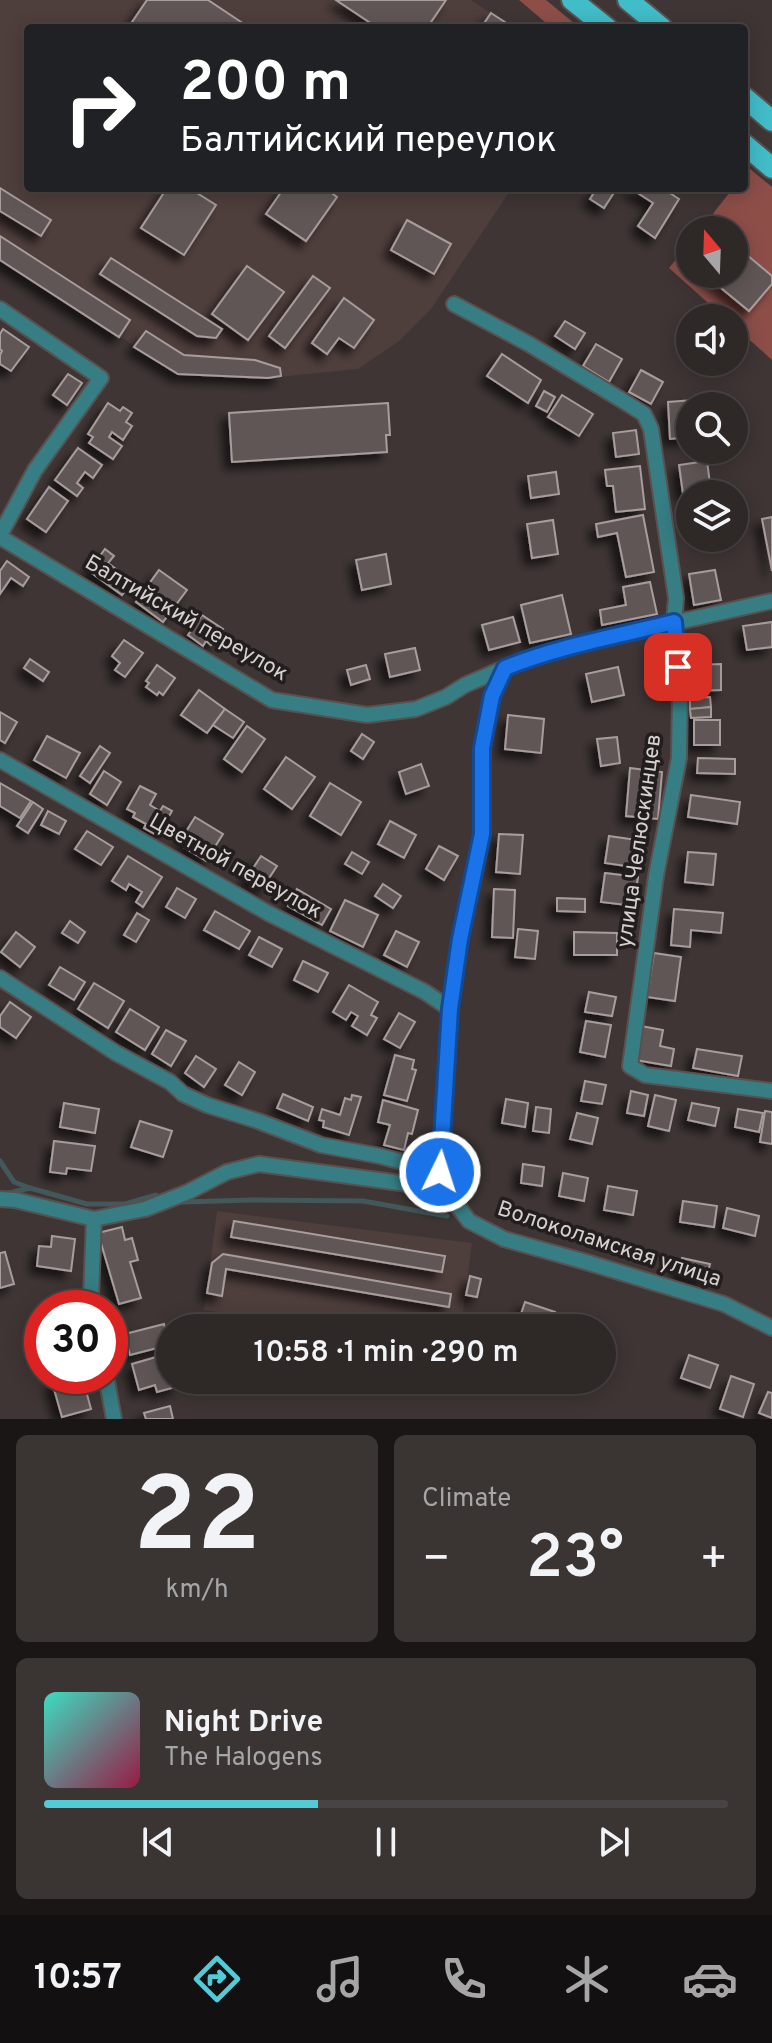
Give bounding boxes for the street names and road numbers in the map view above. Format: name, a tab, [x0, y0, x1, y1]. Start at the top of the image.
street label: Балтийский переулок	[80, 550, 292, 688]
street label: улица Челюскинцев	[612, 732, 668, 950]
street label: Цветной переулок	[144, 808, 326, 926]
street label: Волоколамская улица	[494, 1196, 724, 1294]

